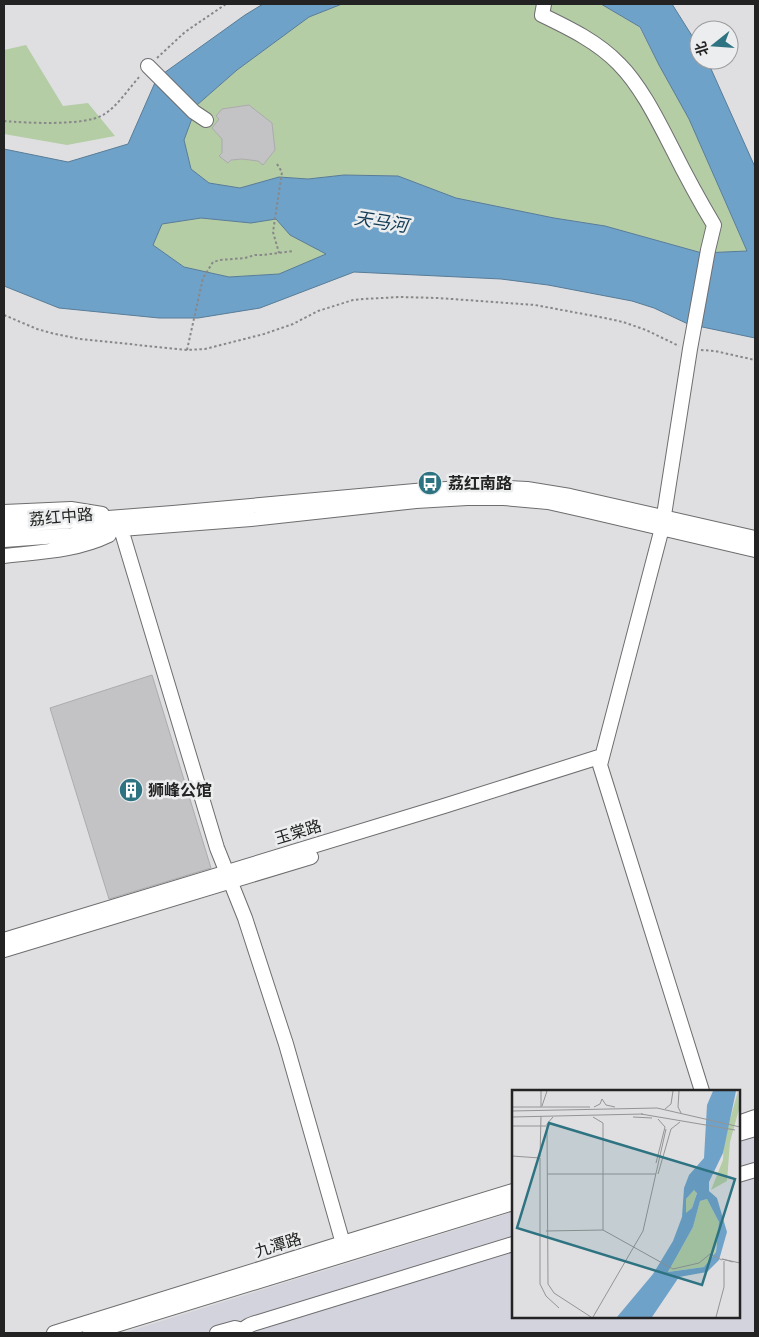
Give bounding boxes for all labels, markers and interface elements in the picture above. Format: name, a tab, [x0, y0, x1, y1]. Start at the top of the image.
north arrow	[689, 20, 739, 70]
text: 北	[692, 39, 712, 58]
water label: 天马河	[353, 207, 412, 238]
bus stop icon: 荔红南路	[417, 470, 443, 496]
place label: 荔红南路	[448, 474, 512, 493]
street label: 荔红中路	[28, 505, 94, 529]
building icon: 狮峰公馆	[118, 777, 144, 803]
place label: 狮峰公馆	[148, 781, 212, 800]
street label: 玉棠路	[272, 816, 324, 848]
inset map	[512, 1090, 739, 1317]
street label: 九潭路	[252, 1229, 304, 1261]

